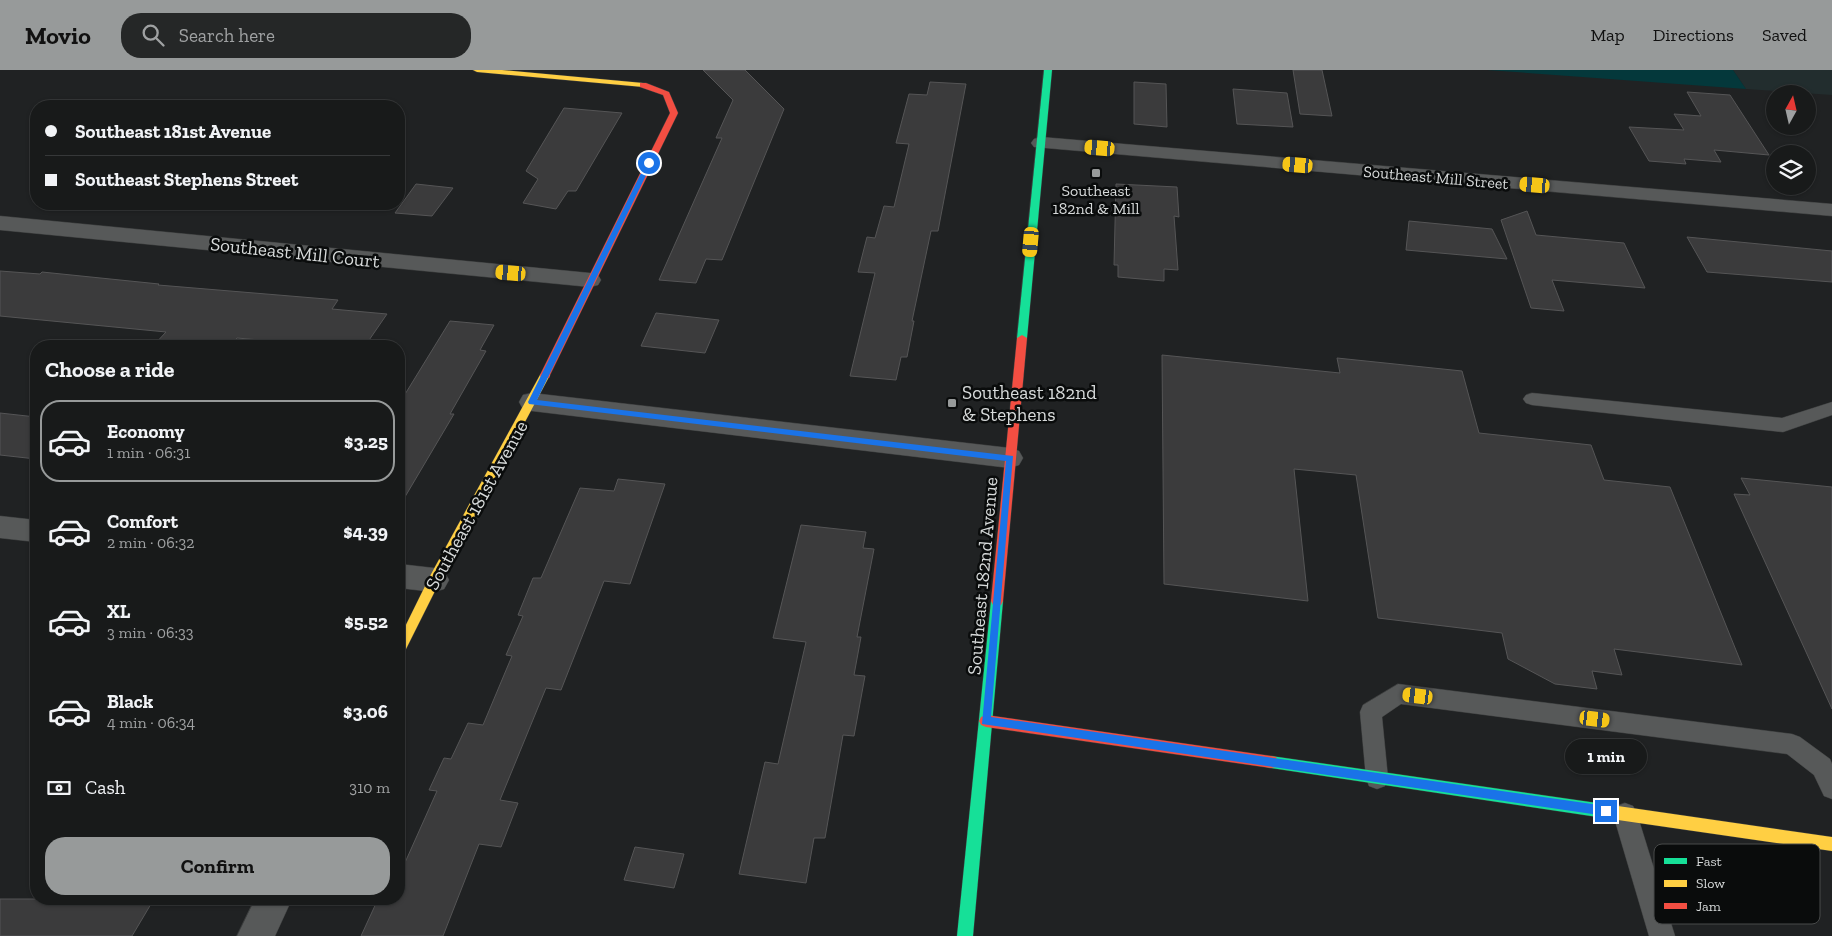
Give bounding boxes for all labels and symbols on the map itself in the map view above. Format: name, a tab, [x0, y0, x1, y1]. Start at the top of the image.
north arrow	[1766, 85, 1816, 135]
car	[1084, 139, 1115, 157]
route start	[638, 152, 660, 174]
car	[1282, 156, 1313, 174]
street label: Southeast Mill Street	[1363, 162, 1509, 193]
marker: Southeast 182nd & Mill	[1090, 167, 1102, 179]
car	[1519, 176, 1550, 194]
place label: Southeast 182nd & Mill	[1052, 181, 1140, 218]
car	[1022, 226, 1039, 258]
street label: Southeast Mill Court	[209, 232, 381, 273]
car	[495, 264, 526, 282]
place label: Southeast 182nd & Stephens	[962, 381, 1097, 426]
marker: Southeast 182nd & Stephens	[946, 397, 958, 409]
street label: Southeast 181st Avenue	[420, 416, 533, 594]
street label: Southeast 182nd Avenue	[962, 476, 1003, 676]
car	[1402, 687, 1433, 705]
car	[1579, 710, 1610, 728]
callout: 1 min	[1565, 738, 1647, 774]
route end	[1595, 800, 1617, 822]
legend	[1654, 844, 1820, 924]
text: Fast	[1696, 853, 1723, 870]
text: Slow	[1696, 875, 1725, 892]
text: Jam	[1696, 898, 1721, 915]

